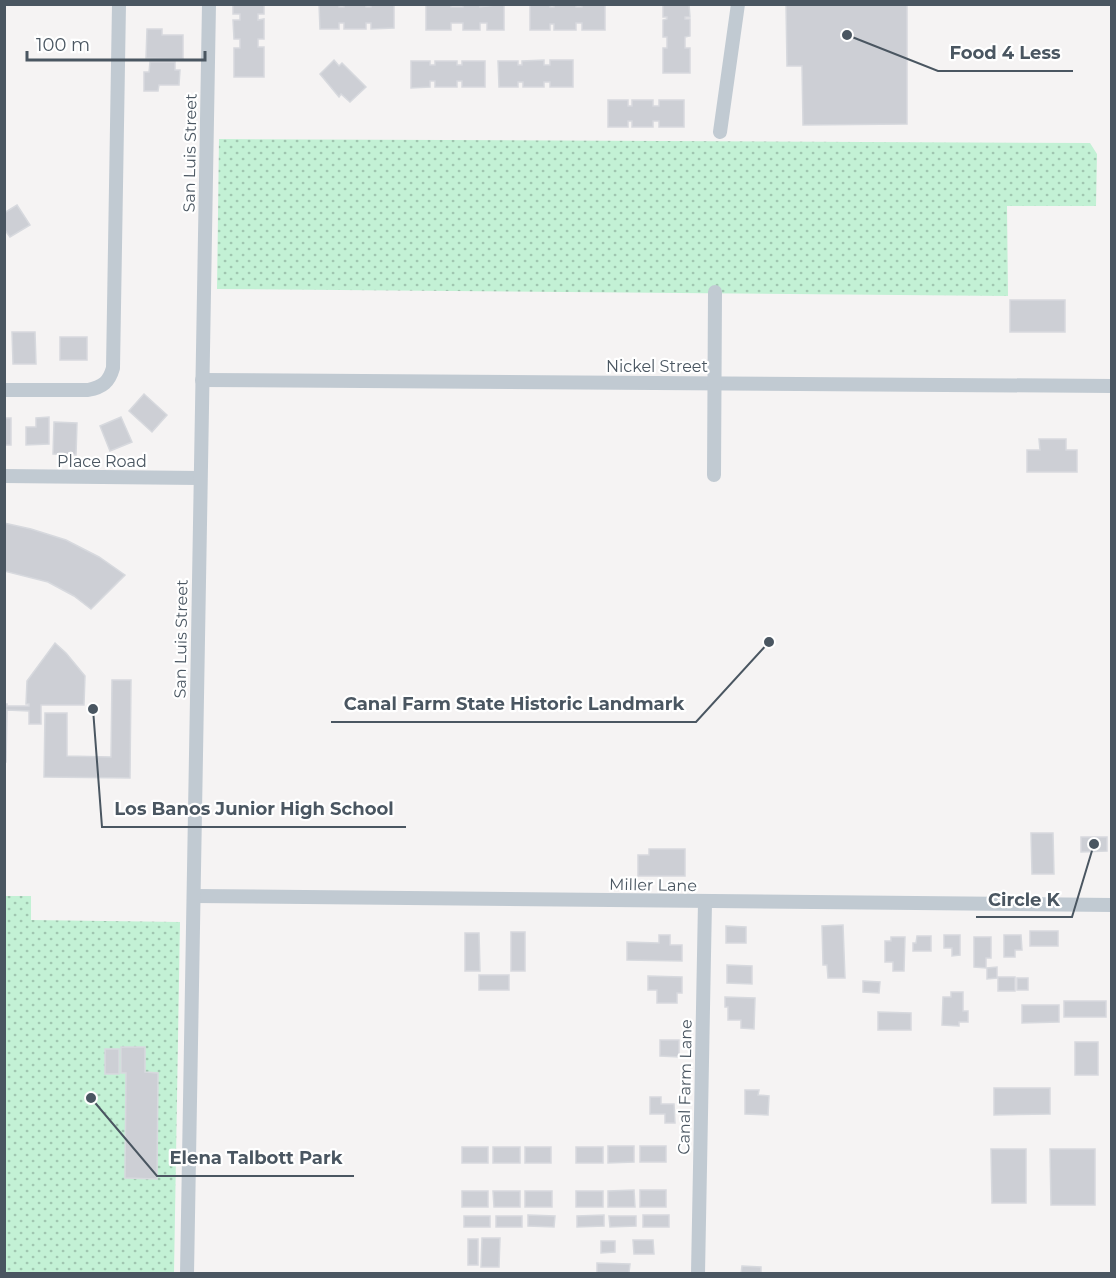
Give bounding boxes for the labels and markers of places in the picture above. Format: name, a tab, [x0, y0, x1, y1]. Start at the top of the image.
callout: Food 4 Less	[938, 35, 1073, 71]
callout: Canal Farm State Historic Landmark	[331, 686, 696, 722]
callout: Los Banos Junior High School	[102, 791, 406, 827]
callout: Circle K	[976, 881, 1072, 917]
callout: Elena Talbott Park	[157, 1140, 354, 1176]

